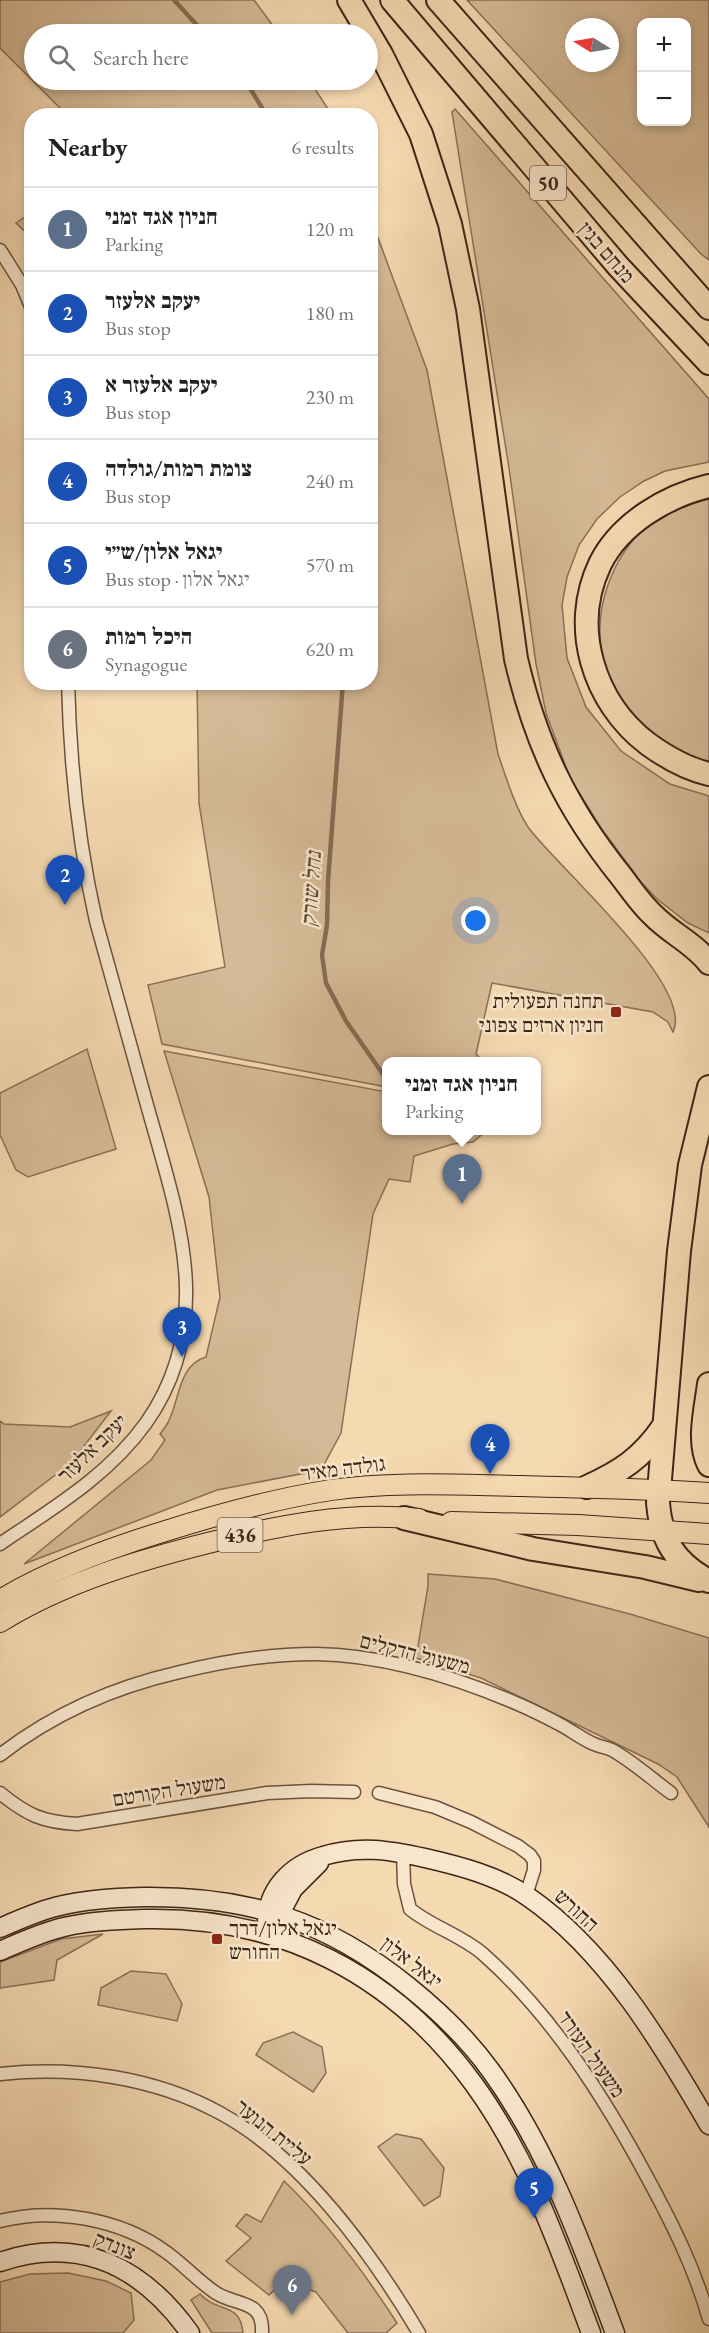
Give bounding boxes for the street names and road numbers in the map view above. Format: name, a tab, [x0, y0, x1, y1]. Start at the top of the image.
road number: 50	[530, 166, 566, 200]
street label: מנחם בגין	[573, 216, 641, 288]
street label: יעקב אלעזר	[51, 1408, 133, 1488]
street label: גולדה מאיר	[299, 1449, 387, 1487]
road number: 436	[218, 1518, 262, 1552]
street label: משעול הדקלים	[357, 1626, 473, 1680]
street label: משעול הקורטם	[110, 1768, 228, 1812]
street label: החורש	[549, 1883, 605, 1937]
street label: יגאל אלון	[376, 1930, 448, 1994]
street label: משעול העזרד	[552, 2005, 632, 2103]
street label: עליית הנוער	[230, 2093, 318, 2171]
street label: צונדק	[90, 2224, 140, 2266]

